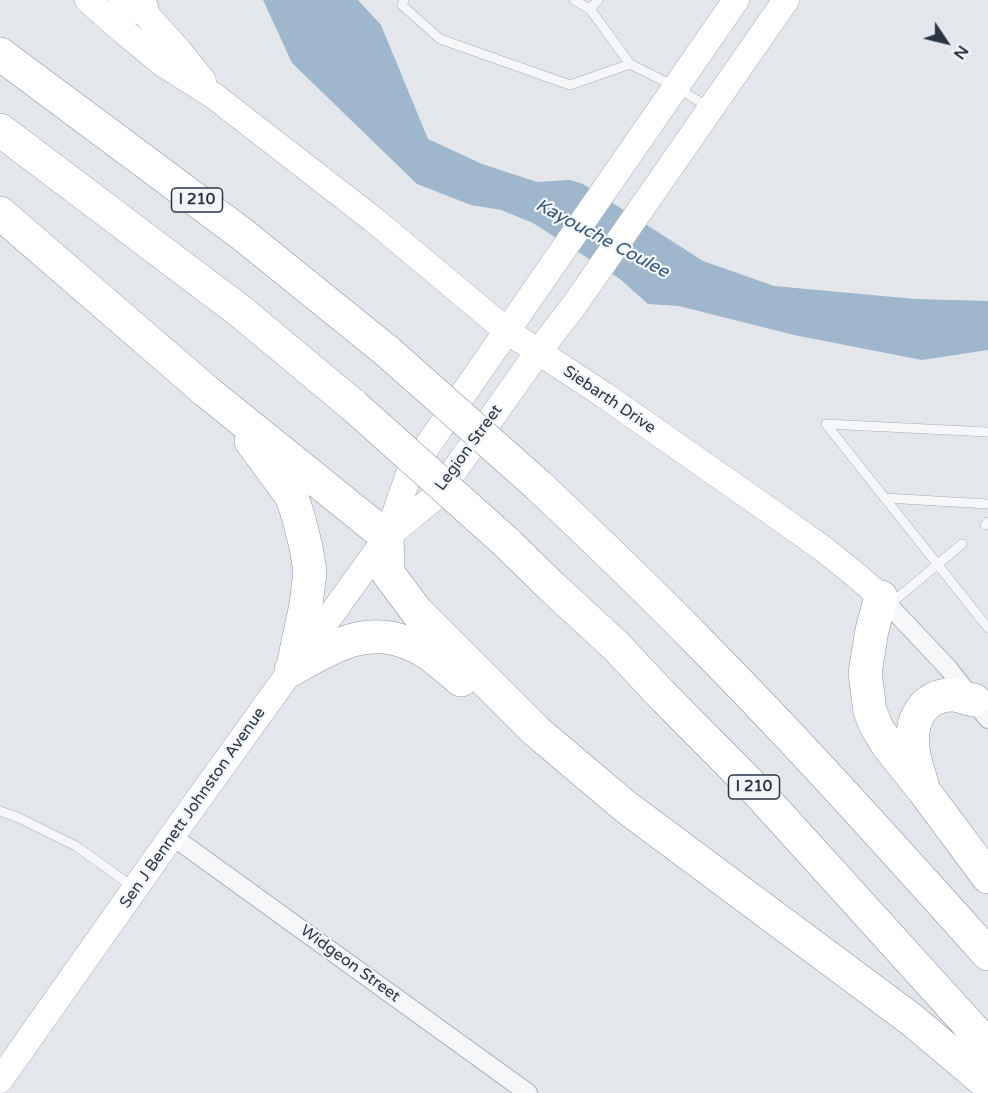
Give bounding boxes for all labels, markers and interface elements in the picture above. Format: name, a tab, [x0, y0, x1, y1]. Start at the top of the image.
north arrow	[916, 12, 976, 72]
text: N	[949, 41, 973, 63]
road number: I 210	[172, 188, 222, 212]
water label: Kayouche Coulee	[532, 195, 672, 283]
street label: Siebarth Drive	[559, 362, 659, 438]
street label: Legion Street	[431, 401, 507, 495]
street label: Sen J Bennett Johnston Avenue	[116, 704, 270, 912]
road number: I 210	[728, 775, 780, 799]
street label: Widgeon Street	[296, 921, 404, 1007]

